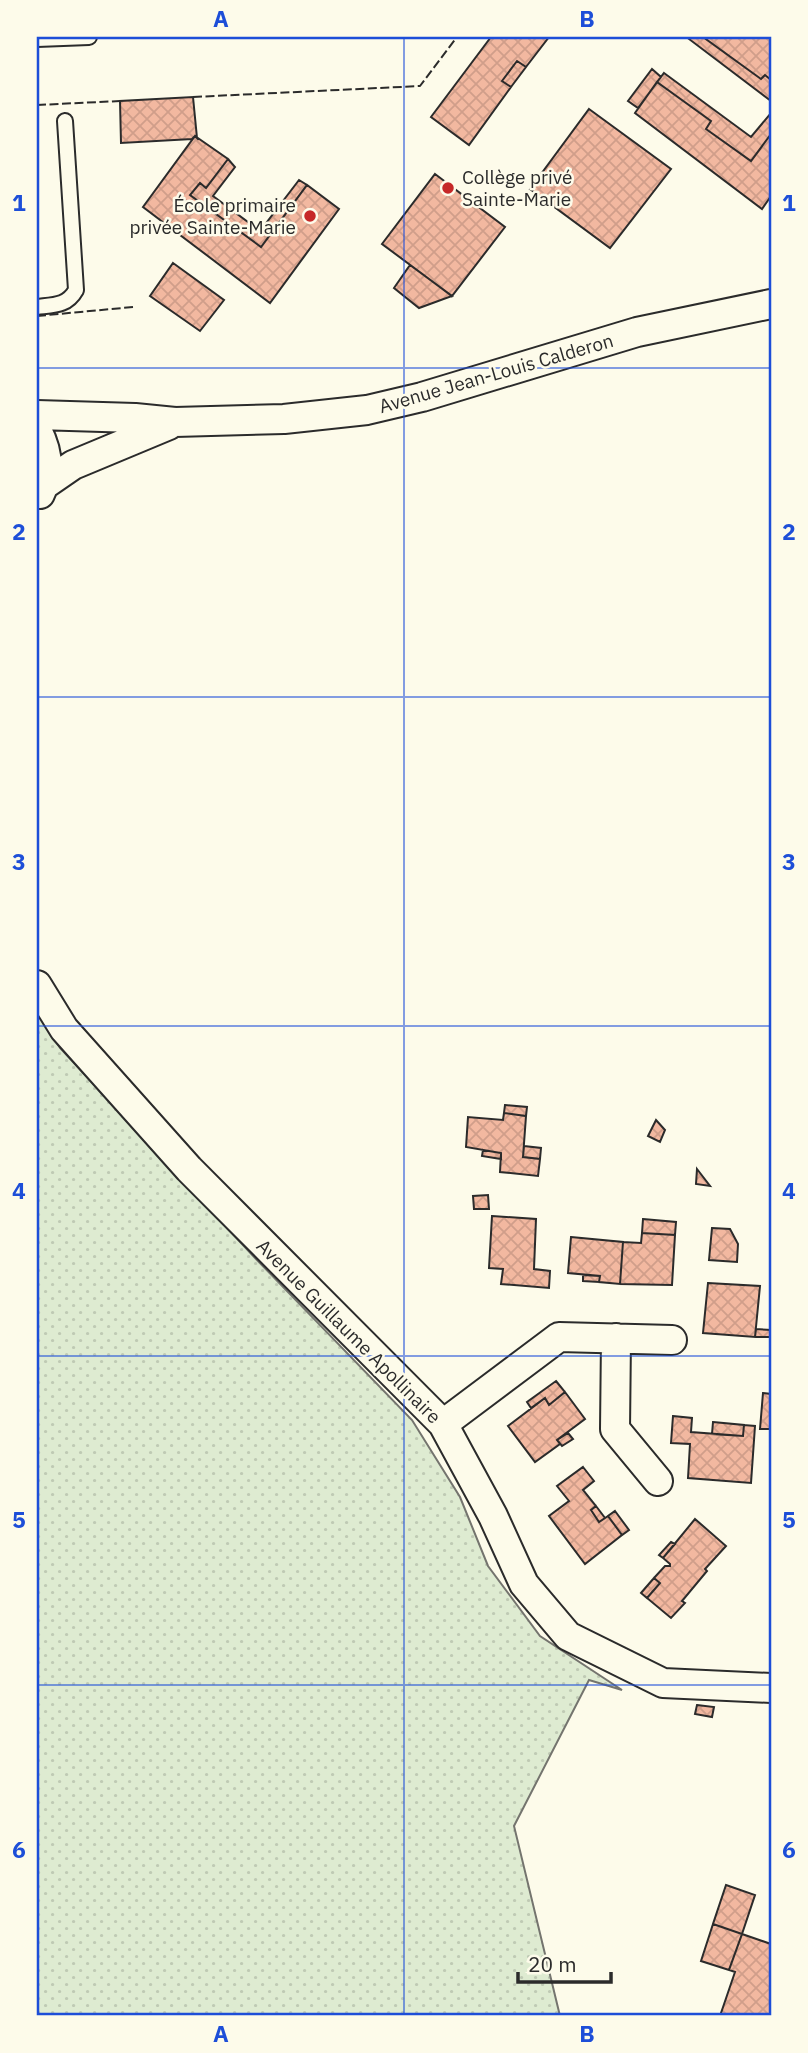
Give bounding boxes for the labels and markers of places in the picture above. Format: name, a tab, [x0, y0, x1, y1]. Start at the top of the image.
place label: Collège privé Sainte-Marie	[462, 165, 572, 211]
marker: Collège privé Sainte-Marie	[440, 180, 456, 196]
place label: École primaire privée Sainte-Marie	[129, 193, 296, 239]
marker: École primaire privée Sainte-Marie	[302, 208, 318, 224]

